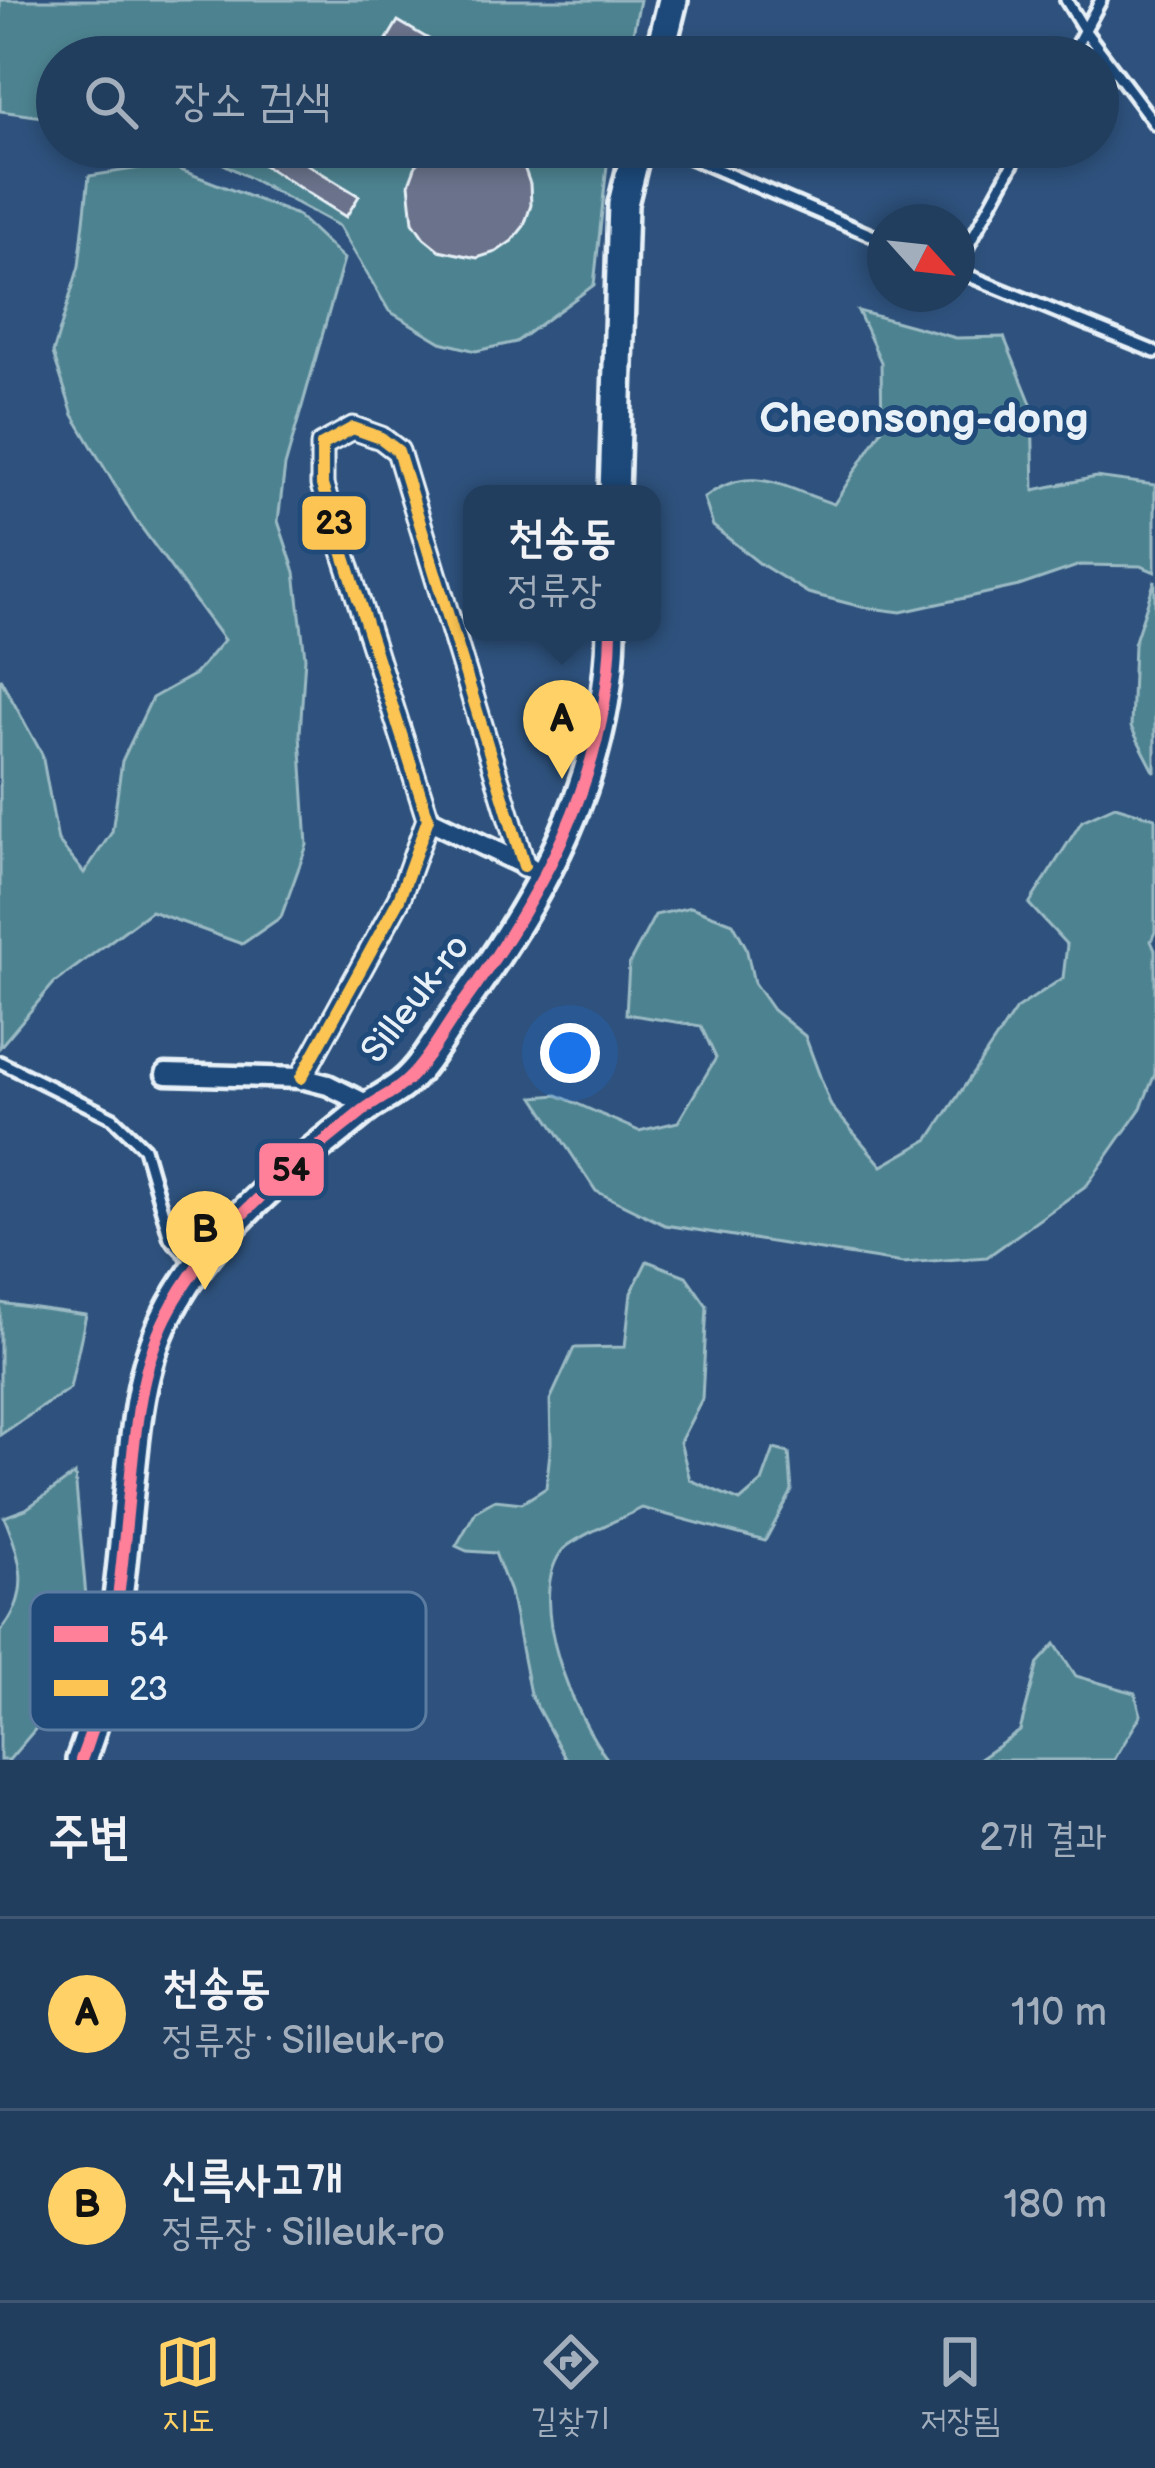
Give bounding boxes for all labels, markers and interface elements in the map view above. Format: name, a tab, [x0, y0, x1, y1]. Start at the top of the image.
search box	[36, 36, 1119, 168]
icon: search	[78, 69, 144, 135]
text: 장소 검색	[174, 74, 331, 129]
north arrow	[867, 204, 975, 312]
district label: Cheonsong-dong	[759, 394, 1089, 445]
popup	[463, 485, 661, 641]
line badge: 23	[300, 494, 368, 552]
text: 23	[315, 504, 353, 544]
text: 천송동	[508, 511, 616, 566]
text: 정류장	[508, 568, 602, 615]
pin: A	[523, 680, 601, 779]
street label: Silleuk-ro	[353, 926, 479, 1072]
your location	[540, 1023, 600, 1083]
line badge: 54	[257, 1141, 326, 1198]
text: 54	[272, 1151, 310, 1191]
pin: B	[166, 1191, 244, 1290]
legend	[30, 1592, 426, 1730]
text: 54	[129, 1616, 168, 1656]
text: 23	[129, 1670, 168, 1710]
text: 주변	[48, 1807, 130, 1868]
text: 2개 결과	[979, 1815, 1107, 1862]
text: 천송동	[162, 1961, 271, 2016]
text: A	[75, 1990, 99, 2037]
text: 110 m	[1011, 1990, 1107, 2037]
text: 정류장 · Silleuk-ro	[162, 2018, 445, 2065]
text: 신륵사고개	[162, 2153, 343, 2208]
text: B	[73, 2182, 101, 2229]
text: 180 m	[1003, 2182, 1107, 2229]
text: 정류장 · Silleuk-ro	[162, 2210, 445, 2257]
tab: 지도	[155, 2329, 221, 2442]
tab: 길찾기	[531, 2329, 610, 2442]
tab: 저장됨	[920, 2329, 1000, 2442]

